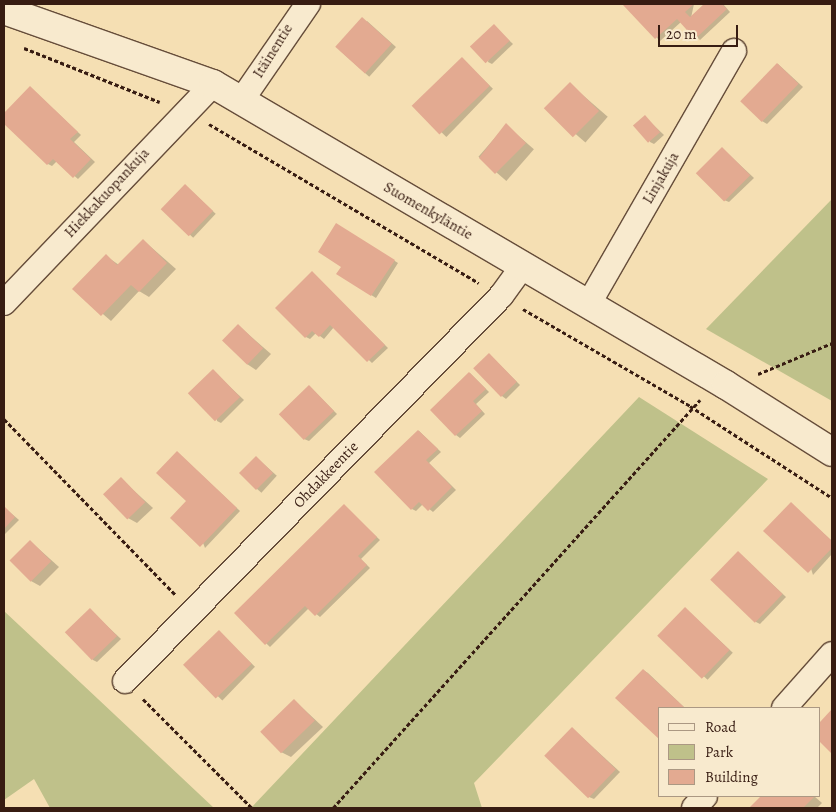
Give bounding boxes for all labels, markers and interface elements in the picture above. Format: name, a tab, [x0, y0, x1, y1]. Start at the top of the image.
scale bar	[661, 15, 741, 47]
street label: Itäinentie	[249, 21, 297, 81]
text: 20 m	[666, 24, 697, 44]
street label: Hiekkakuopankuja	[61, 144, 153, 242]
street label: Linjakuja	[639, 149, 683, 207]
street label: Suomenkyläntie	[380, 178, 476, 244]
street label: Ohdakkeentie	[290, 438, 362, 512]
legend	[658, 707, 821, 797]
text: Road	[705, 717, 736, 737]
text: Park	[705, 742, 733, 762]
text: Building	[705, 767, 758, 787]

